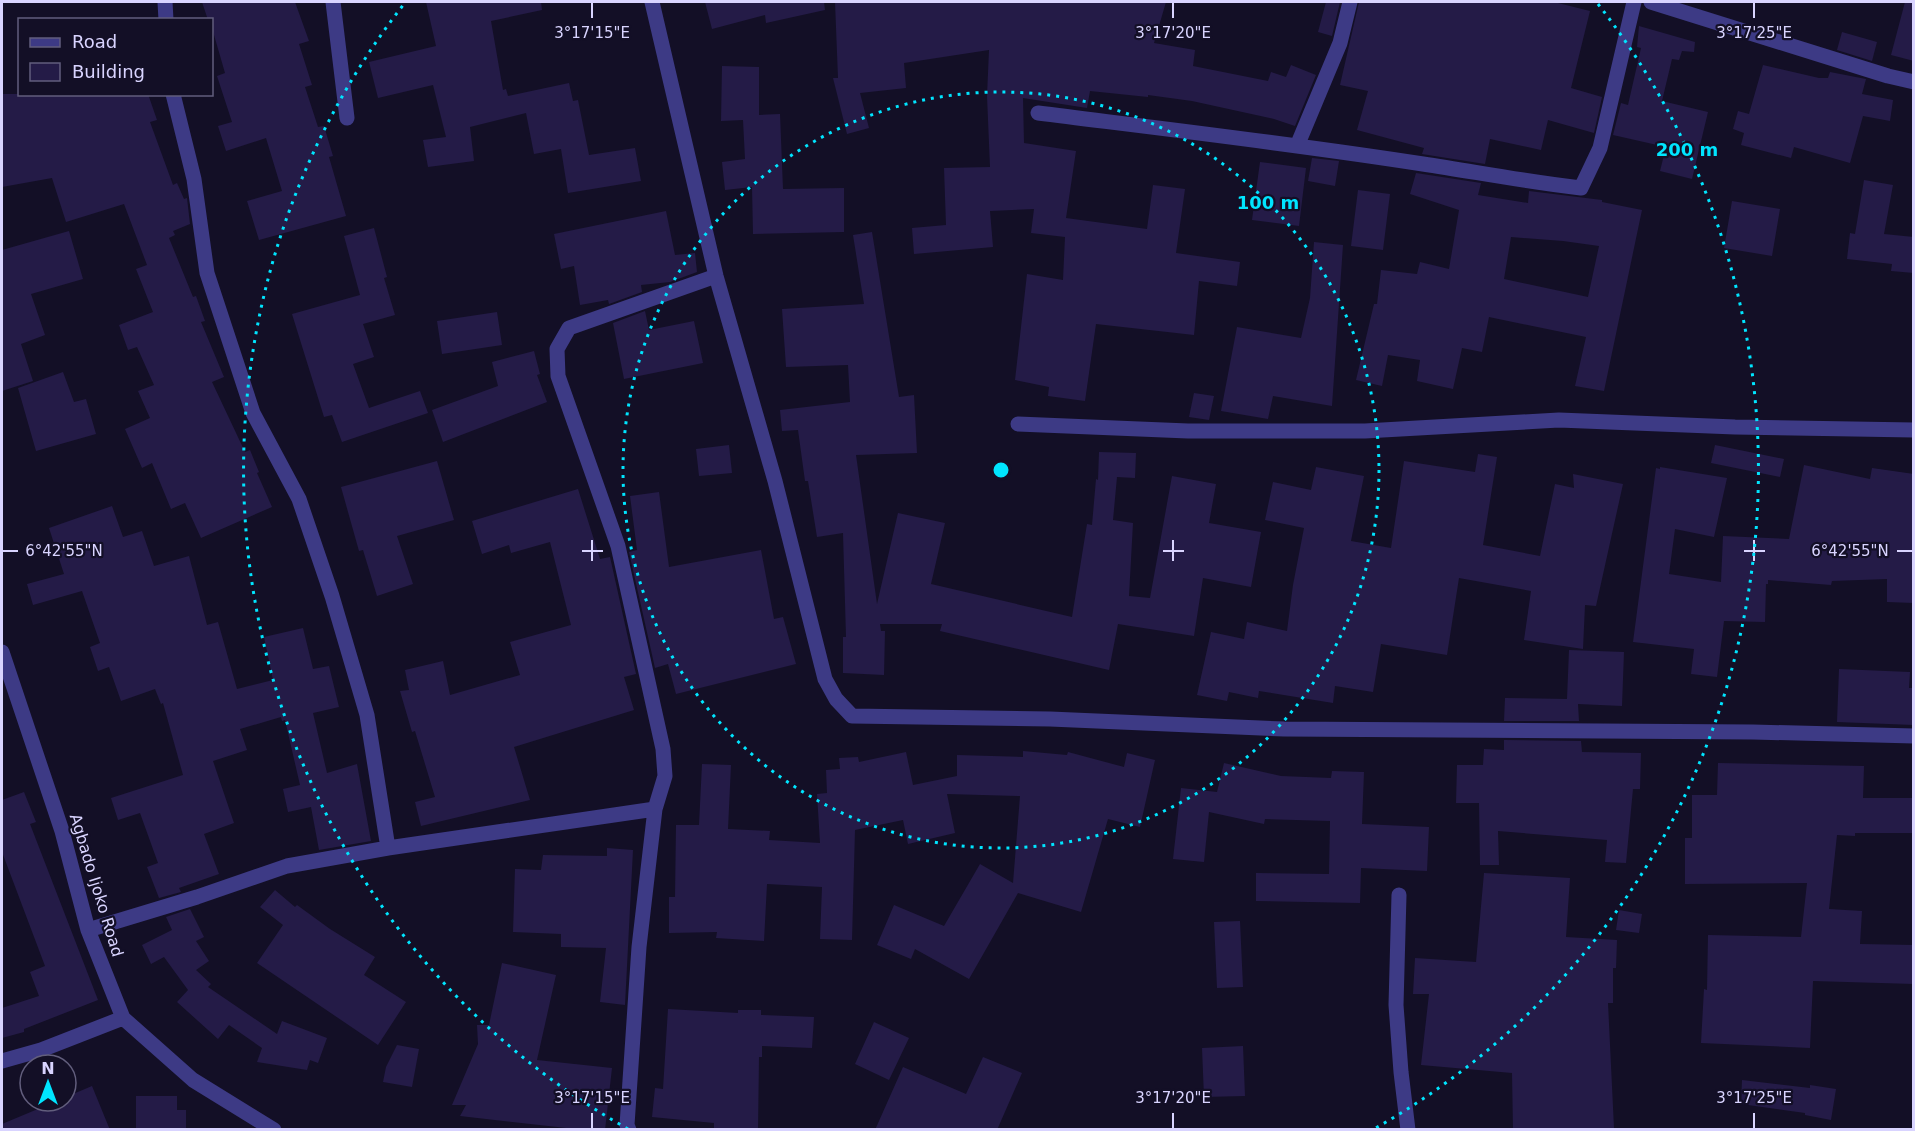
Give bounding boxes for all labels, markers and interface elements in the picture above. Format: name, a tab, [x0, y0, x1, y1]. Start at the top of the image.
legend	[18, 18, 213, 96]
text: 3°17'15"E	[554, 24, 630, 42]
text: 3°17'20"E	[1135, 24, 1211, 42]
text: 3°17'25"E	[1716, 24, 1792, 42]
text: Road	[72, 31, 117, 52]
text: Building	[72, 61, 145, 82]
text: 200 m	[1656, 139, 1718, 160]
text: 100 m	[1237, 192, 1299, 213]
centre of rings	[991, 460, 1011, 480]
text: 6°42'55"N	[25, 542, 103, 560]
text: 6°42'55"N	[1811, 542, 1889, 560]
street label: Agbado Ijoko Road	[66, 811, 127, 959]
north arrow	[18, 1053, 78, 1113]
text: N	[41, 1059, 55, 1078]
text: 3°17'15"E	[554, 1089, 630, 1107]
text: 3°17'20"E	[1135, 1089, 1211, 1107]
text: 3°17'25"E	[1716, 1089, 1792, 1107]

